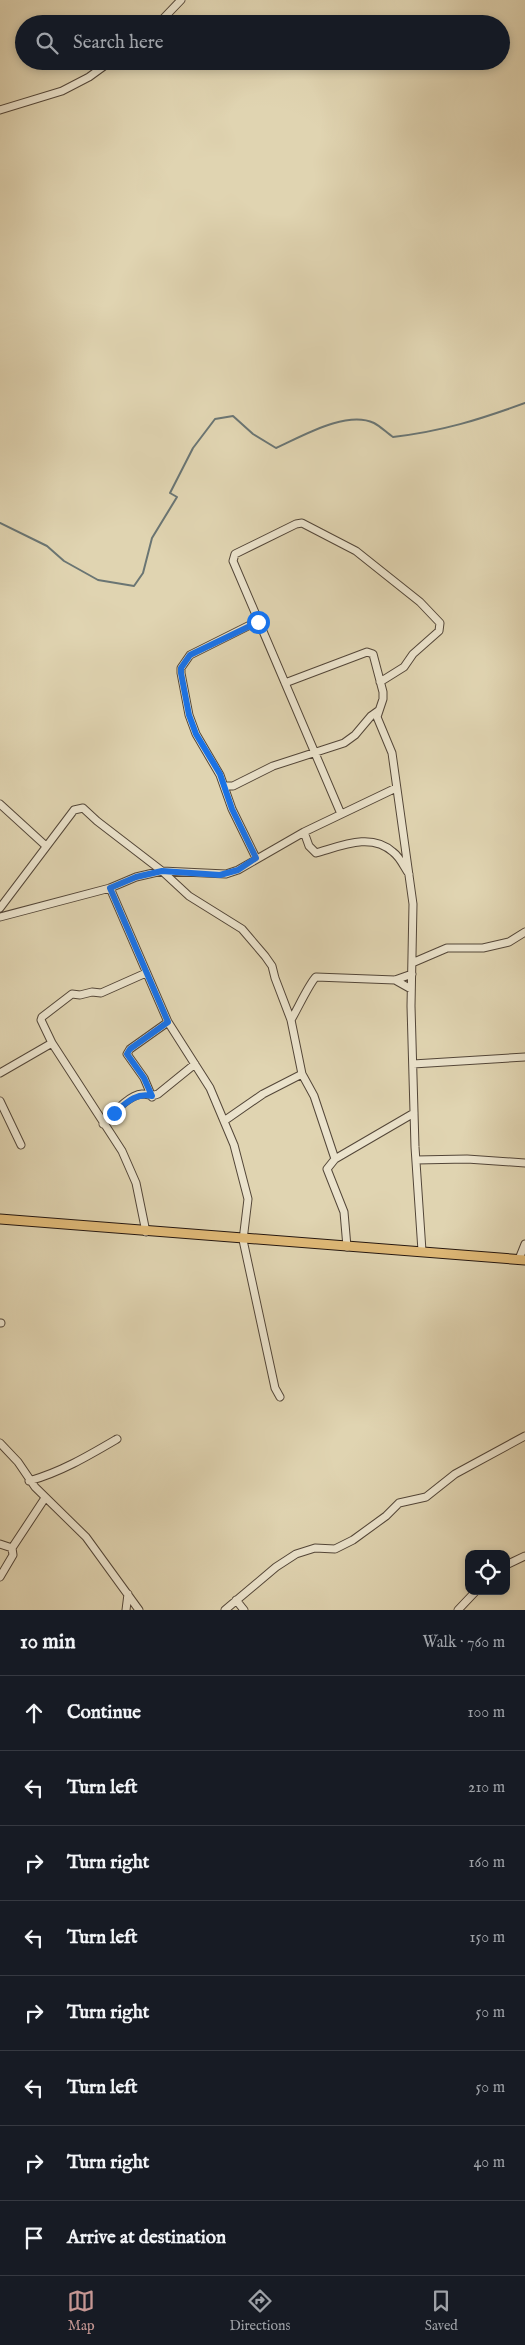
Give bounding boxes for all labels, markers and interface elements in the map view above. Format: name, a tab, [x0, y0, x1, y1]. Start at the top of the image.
search box	[15, 15, 510, 70]
icon: search	[33, 29, 61, 57]
text: Search here	[73, 31, 164, 55]
route start	[247, 611, 270, 634]
route end	[103, 1102, 126, 1125]
map controls	[465, 1550, 510, 1595]
button: locate	[465, 1550, 510, 1595]
text: 10 min	[20, 1629, 76, 1656]
text: Walk · 760 m	[422, 1633, 505, 1653]
icon: ahead	[20, 1699, 48, 1727]
text: Continue	[67, 1701, 141, 1725]
text: 100 m	[468, 1703, 505, 1723]
icon: left	[20, 1774, 48, 1802]
text: Turn left	[67, 1776, 138, 1800]
text: 210 m	[468, 1778, 505, 1798]
icon: right	[20, 1849, 48, 1877]
text: Turn right	[67, 1851, 149, 1875]
text: 160 m	[469, 1853, 505, 1873]
icon: left	[20, 1924, 48, 1952]
text: Turn left	[67, 1926, 138, 1950]
text: 150 m	[470, 1928, 505, 1948]
icon: right	[20, 1999, 48, 2027]
text: Turn right	[67, 2001, 149, 2025]
text: 50 m	[476, 2003, 505, 2023]
icon: left	[20, 2074, 48, 2102]
text: Turn left	[67, 2076, 138, 2100]
text: 50 m	[476, 2078, 505, 2098]
icon: right	[20, 2149, 48, 2177]
text: Turn right	[67, 2151, 149, 2175]
text: 40 m	[473, 2153, 505, 2173]
icon: arrive	[20, 2224, 48, 2252]
text: Arrive at destination	[67, 2226, 226, 2250]
tab: Map	[67, 2287, 95, 2335]
tab: Directions	[229, 2287, 290, 2335]
tab: Saved	[425, 2287, 458, 2335]

